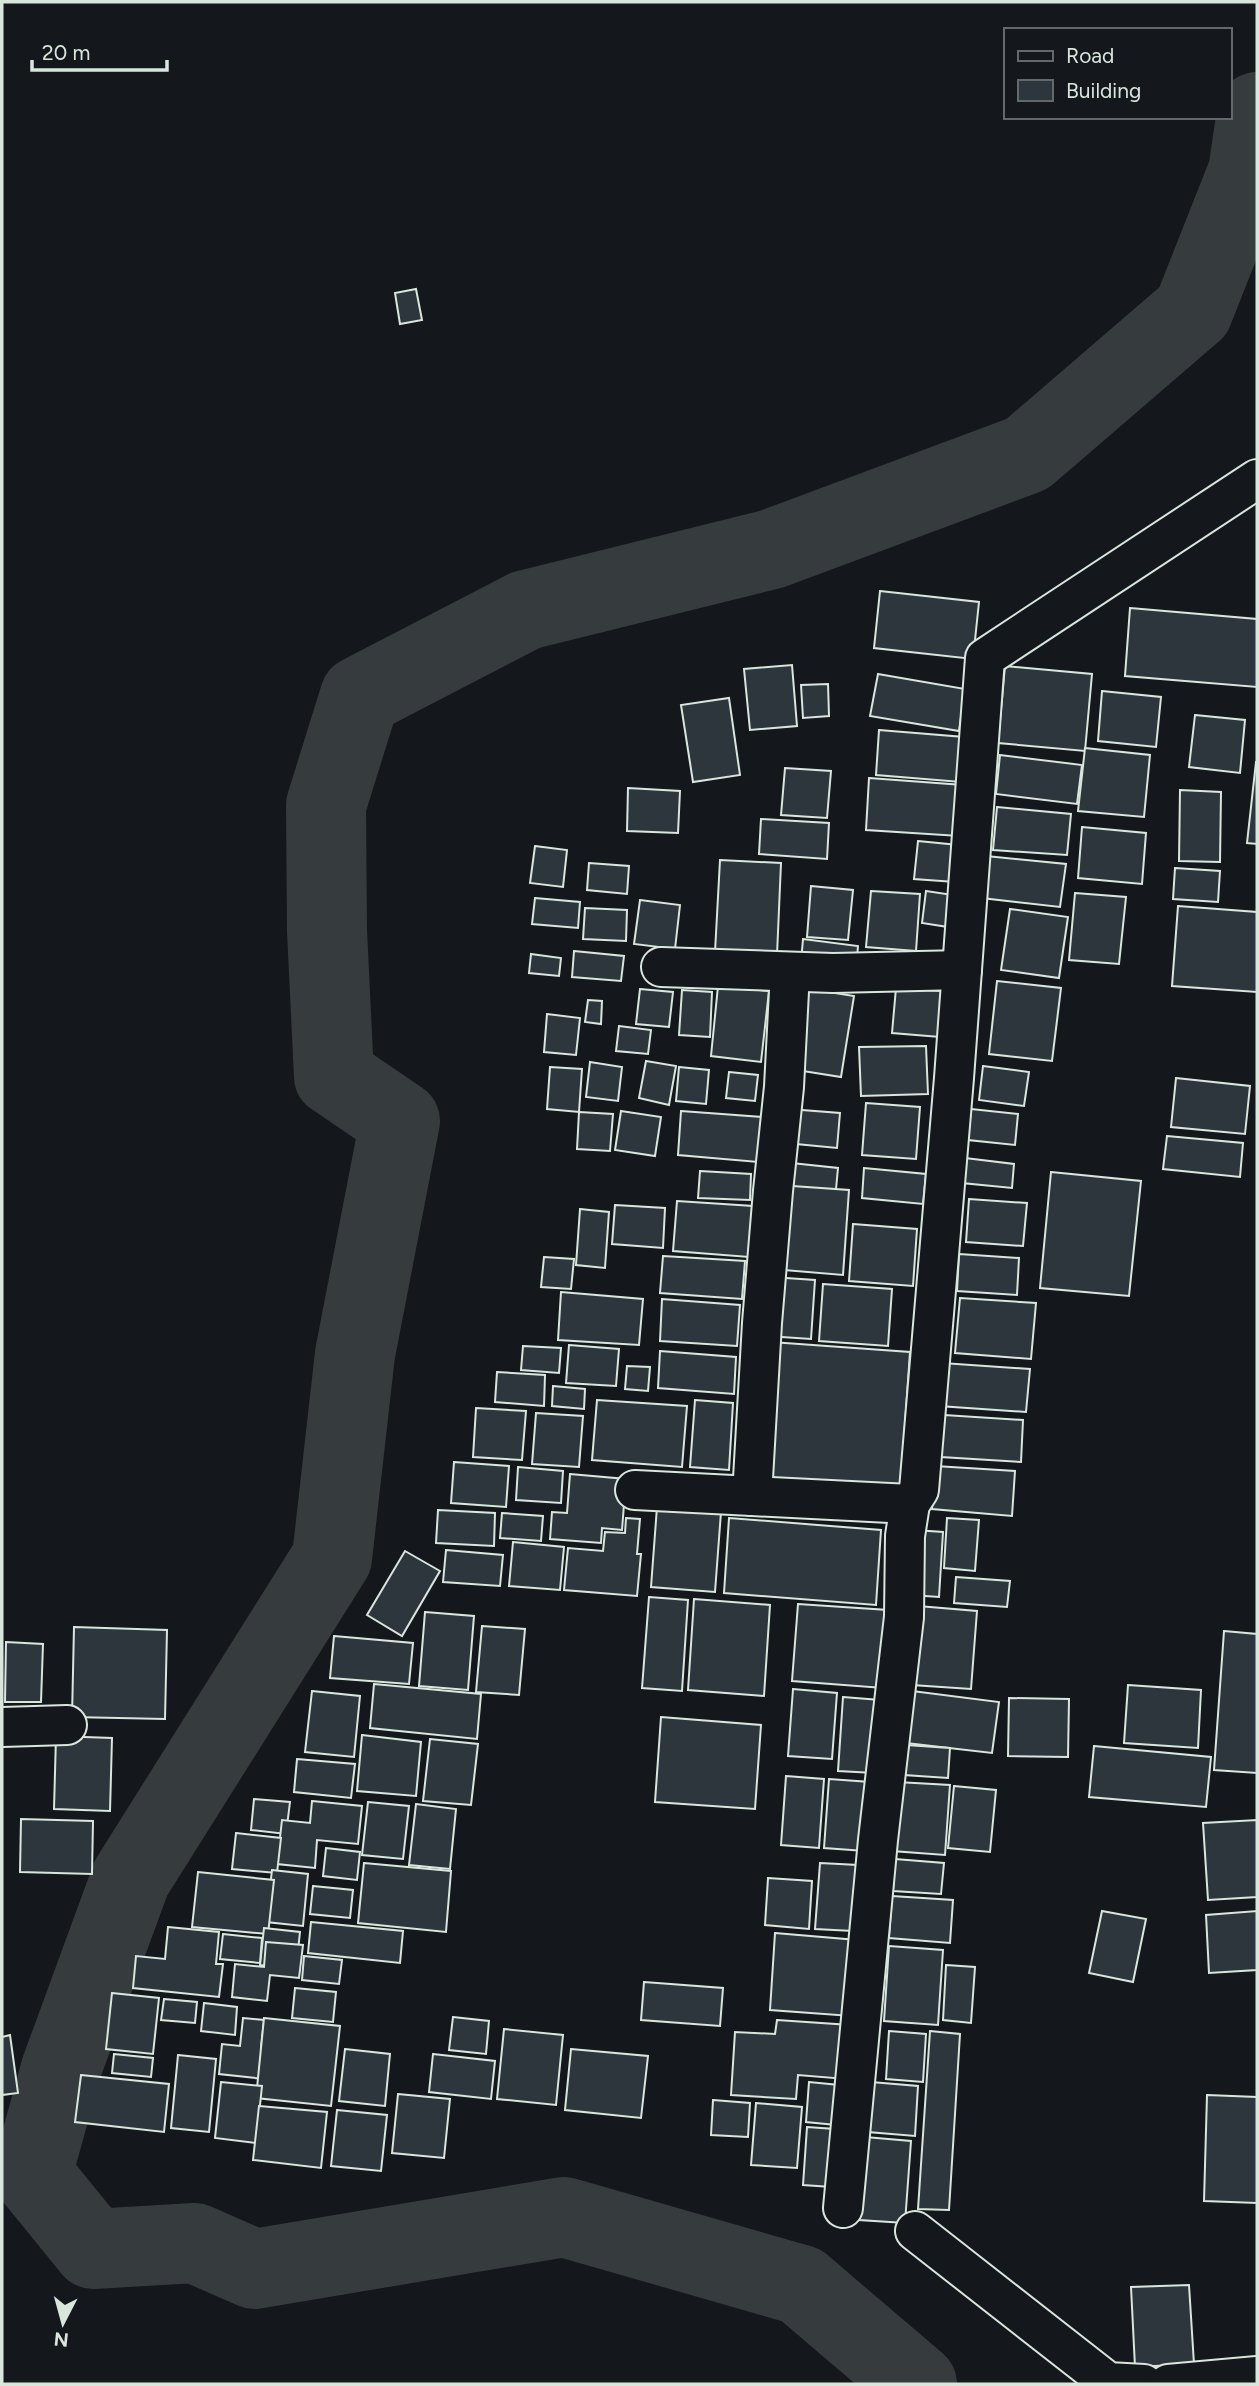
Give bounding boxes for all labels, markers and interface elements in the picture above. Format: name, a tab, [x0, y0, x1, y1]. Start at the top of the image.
scale bar	[32, 28, 166, 72]
legend	[1004, 28, 1231, 119]
text: 20 m	[42, 40, 90, 65]
text: Road	[1066, 43, 1114, 68]
text: Building	[1066, 78, 1141, 103]
north arrow	[28, 2288, 98, 2358]
text: N	[53, 2327, 70, 2352]

